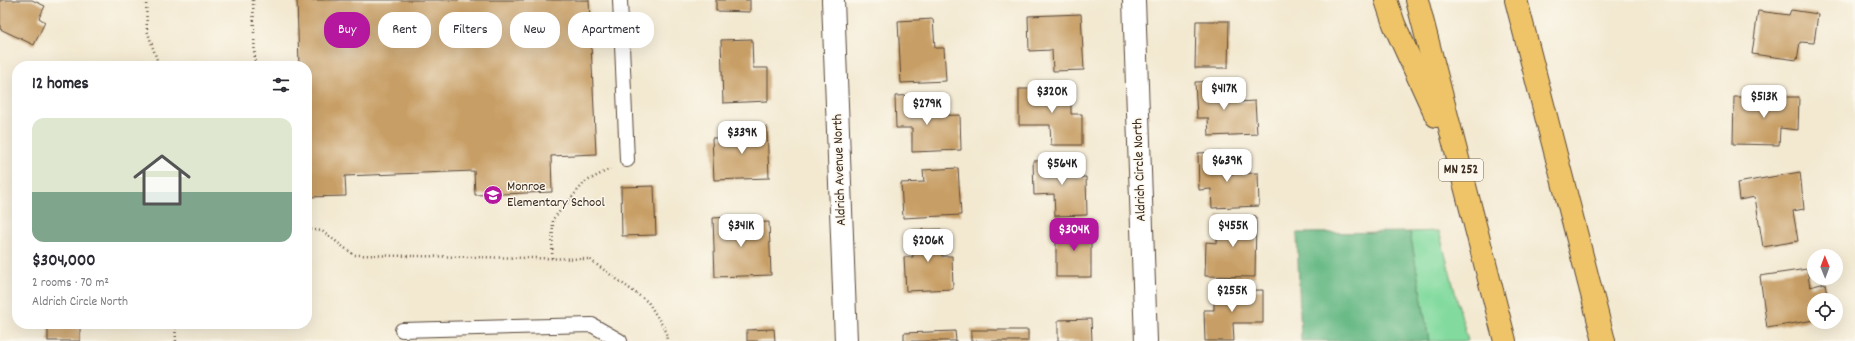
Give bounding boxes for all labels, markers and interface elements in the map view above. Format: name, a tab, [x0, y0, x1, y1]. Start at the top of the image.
chip: Buy	[324, 12, 370, 48]
chip: Rent	[378, 12, 431, 48]
chip: Filters	[439, 12, 502, 48]
chip: New	[510, 12, 560, 48]
chip: Apartment	[568, 12, 654, 48]
text: 12 homes	[32, 73, 89, 97]
icon: filters	[270, 74, 292, 96]
pin: $417K	[1196, 77, 1252, 111]
pin: $320K	[1024, 80, 1080, 114]
text: $417K	[1211, 80, 1237, 99]
text: $320K	[1036, 83, 1068, 102]
pin: $513K	[1736, 85, 1792, 119]
text: $513K	[1750, 88, 1778, 107]
pin: $279K	[899, 92, 955, 126]
text: $279K	[912, 95, 942, 114]
street label: Aldrich Avenue North	[828, 114, 852, 226]
street label: Aldrich Circle North	[1128, 118, 1152, 222]
pin: $339K	[714, 121, 770, 155]
text: $339K	[727, 124, 757, 143]
icon: home	[126, 144, 198, 216]
pin: $639K	[1199, 149, 1255, 183]
pin: $564K	[1034, 152, 1090, 186]
text: $639K	[1212, 152, 1242, 171]
text: $564K	[1047, 155, 1077, 174]
road number: MN 252	[1439, 159, 1483, 181]
place label: Monroe Elementary School	[507, 177, 606, 213]
school or university icon: Monroe Elementary School	[482, 184, 504, 206]
pin: $341K	[713, 214, 769, 248]
pin: $455K	[1205, 214, 1261, 248]
text: $341K	[728, 217, 754, 236]
text: $455K	[1218, 217, 1248, 236]
pin: $304K	[1046, 218, 1102, 252]
text: $304K	[1059, 221, 1089, 240]
pin: $206K	[900, 229, 956, 263]
text: $206K	[912, 232, 944, 251]
north arrow	[1807, 249, 1843, 285]
map controls	[1807, 249, 1843, 329]
text: $304,000	[32, 250, 96, 274]
text: 2 rooms · 70 m²	[32, 274, 109, 293]
pin: $255K	[1204, 279, 1260, 313]
text: $255K	[1217, 282, 1247, 301]
text: Aldrich Circle North	[32, 293, 128, 312]
button: locate	[1807, 293, 1843, 329]

